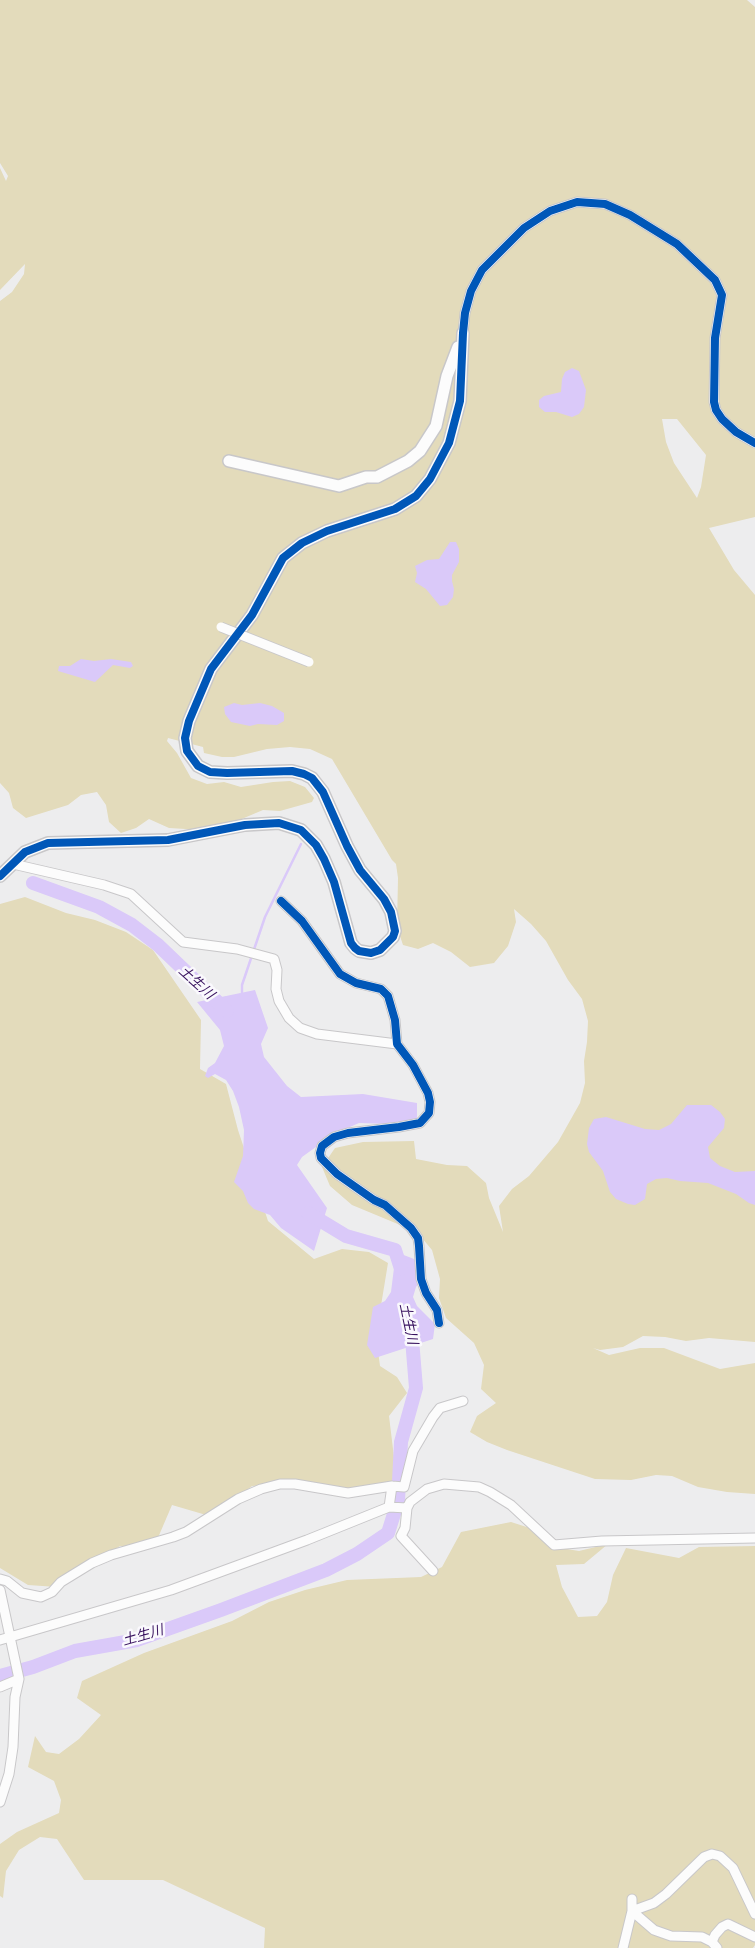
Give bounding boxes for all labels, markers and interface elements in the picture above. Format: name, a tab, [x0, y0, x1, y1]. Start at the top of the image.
water label: 土生川	[175, 963, 217, 1003]
water label: 土生川	[395, 1302, 421, 1346]
water label: 土生川	[120, 1622, 166, 1650]

